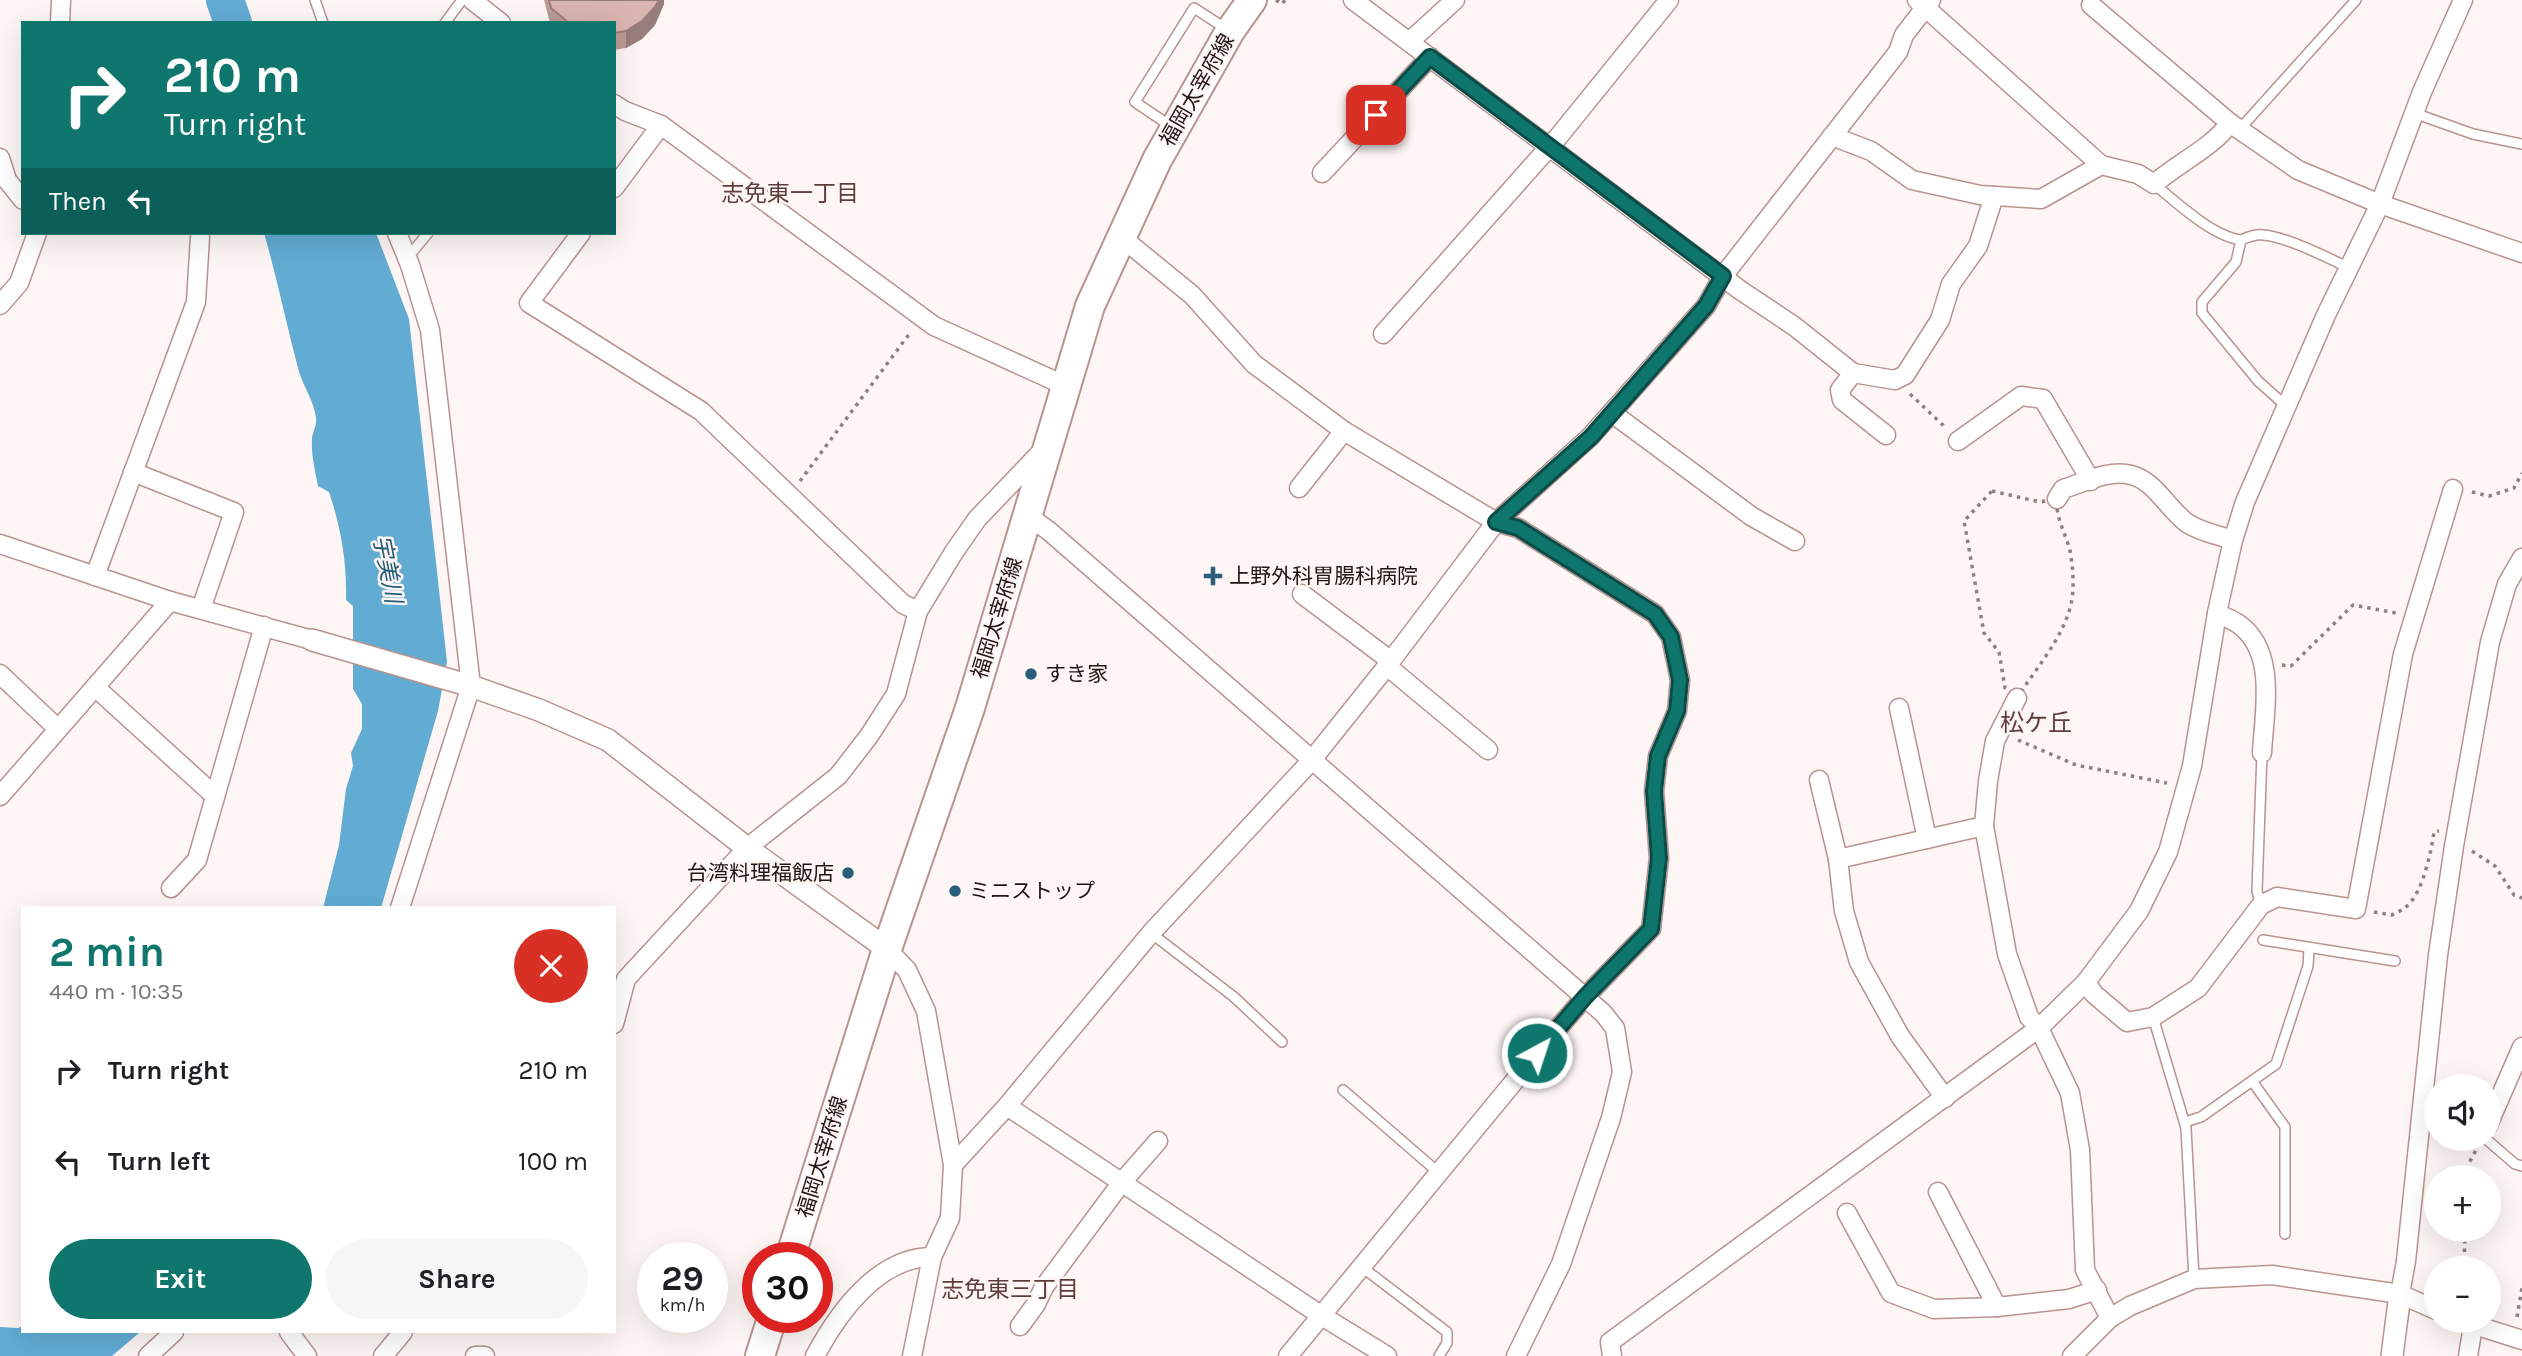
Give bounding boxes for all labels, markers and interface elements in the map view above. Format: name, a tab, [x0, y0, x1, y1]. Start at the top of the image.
street label: 福岡太宰府線	[1155, 29, 1239, 151]
text: 210 m	[164, 47, 301, 104]
icon: right	[49, 49, 140, 140]
pin	[1346, 85, 1406, 145]
icon: arrive	[1357, 96, 1395, 134]
text: Turn right	[164, 106, 306, 143]
district label: 志免東一丁目	[721, 180, 859, 207]
icon: left	[121, 182, 159, 220]
text: Then	[49, 186, 107, 217]
water label: 宇美川	[368, 533, 408, 608]
street label: 福岡太宰府線	[967, 554, 1027, 682]
place label: 上野外科胃腸科病院	[1229, 564, 1418, 588]
marker: 上野外科胃腸科病院	[1203, 566, 1223, 586]
place label: すき家	[1045, 662, 1108, 686]
marker: すき家	[1023, 666, 1039, 682]
district label: 松ケ丘	[2000, 709, 2072, 737]
place label: 台湾料理福飯店	[687, 861, 834, 885]
marker: 台湾料理福飯店	[840, 865, 856, 881]
place label: ミニストップ	[969, 879, 1095, 903]
marker: ミニストップ	[947, 883, 963, 899]
text: 2 min	[49, 927, 165, 977]
button: close	[514, 929, 588, 1003]
text: 440 m · 10:35	[49, 978, 183, 1005]
position arrow	[1500, 1016, 1574, 1090]
icon: right	[49, 1052, 87, 1090]
text: Turn right	[108, 1055, 229, 1086]
text: 210 m	[518, 1055, 588, 1086]
map controls	[2424, 1074, 2501, 1333]
button: sound	[2424, 1074, 2501, 1151]
street label: 福岡太宰府線	[792, 1093, 852, 1221]
icon: left	[49, 1143, 87, 1181]
text: Turn left	[108, 1146, 210, 1177]
text: 100 m	[518, 1146, 588, 1177]
button: +	[2424, 1165, 2501, 1242]
button: Exit	[49, 1239, 312, 1319]
button: Share	[326, 1239, 588, 1319]
speed limit sign: 30	[742, 1242, 833, 1333]
button: −	[2424, 1256, 2501, 1333]
text: 29	[661, 1258, 704, 1299]
district label: 志免東三丁目	[941, 1276, 1079, 1303]
text: km/h	[660, 1294, 705, 1316]

